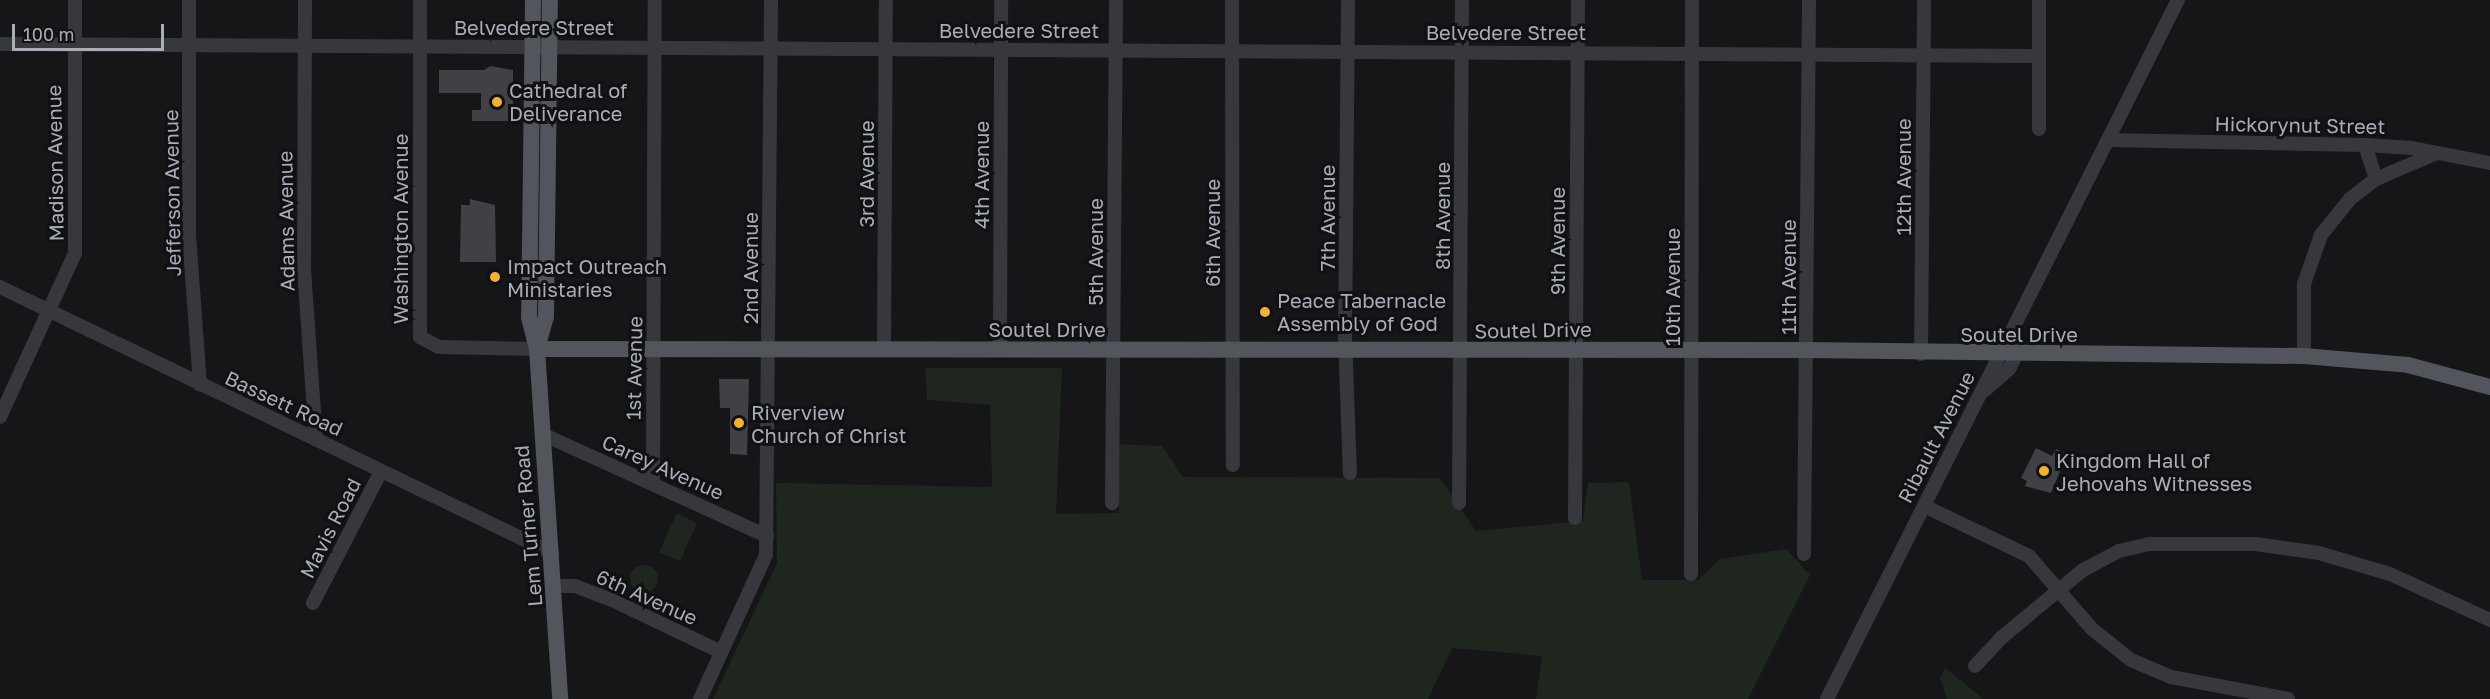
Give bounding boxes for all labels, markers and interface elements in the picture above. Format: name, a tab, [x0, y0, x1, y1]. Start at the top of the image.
scale bar	[15, 12, 166, 50]
street label: Belvedere Street	[454, 15, 614, 39]
street label: Belvedere Street	[939, 18, 1099, 42]
street label: Belvedere Street	[1426, 20, 1586, 44]
text: 100 m	[23, 23, 74, 45]
place label: Cathedral of Deliverance	[509, 78, 627, 125]
street label: Madison Avenue	[42, 84, 68, 242]
marker: Cathedral of Deliverance	[490, 95, 504, 109]
street label: Jefferson Avenue	[159, 109, 185, 277]
street label: Hickorynut Street	[2215, 112, 2385, 138]
street label: 12th Avenue	[1891, 118, 1915, 236]
street label: 3rd Avenue	[854, 120, 878, 228]
street label: 4th Avenue	[969, 121, 993, 229]
street label: Washington Avenue	[388, 134, 412, 324]
street label: Adams Avenue	[273, 150, 299, 292]
street label: 8th Avenue	[1430, 162, 1454, 270]
street label: 7th Avenue	[1315, 165, 1339, 271]
street label: 6th Avenue	[1200, 179, 1224, 287]
street label: 9th Avenue	[1545, 187, 1569, 295]
street label: 5th Avenue	[1083, 198, 1107, 306]
street label: 2nd Avenue	[738, 212, 762, 324]
street label: 11th Avenue	[1776, 219, 1800, 335]
street label: 10th Avenue	[1660, 228, 1684, 346]
place label: Impact Outreach Ministaries	[507, 254, 667, 301]
marker: Impact Outreach Ministaries	[488, 270, 502, 284]
place label: Peace Tabernacle Assembly of God	[1277, 288, 1446, 335]
marker: Peace Tabernacle Assembly of God	[1258, 305, 1272, 319]
street label: 1st Avenue	[621, 316, 647, 420]
street label: Soutel Drive	[988, 317, 1106, 341]
street label: Soutel Drive	[1474, 317, 1592, 343]
street label: Soutel Drive	[1960, 322, 2078, 346]
street label: Bassett Road	[221, 365, 347, 441]
street label: Ribault Avenue	[1893, 367, 1979, 507]
place label: Riverview Church of Christ	[751, 400, 907, 447]
marker: Riverview Church of Christ	[732, 416, 746, 430]
street label: Carey Avenue	[599, 429, 727, 505]
street label: Lem Turner Road	[509, 444, 547, 608]
place label: Kingdom Hall of Jehovahs Witnesses	[2056, 448, 2252, 495]
marker: Kingdom Hall of Jehovahs Witnesses	[2037, 464, 2051, 478]
street label: Mavis Road	[295, 474, 365, 582]
street label: 6th Avenue	[593, 564, 701, 630]

